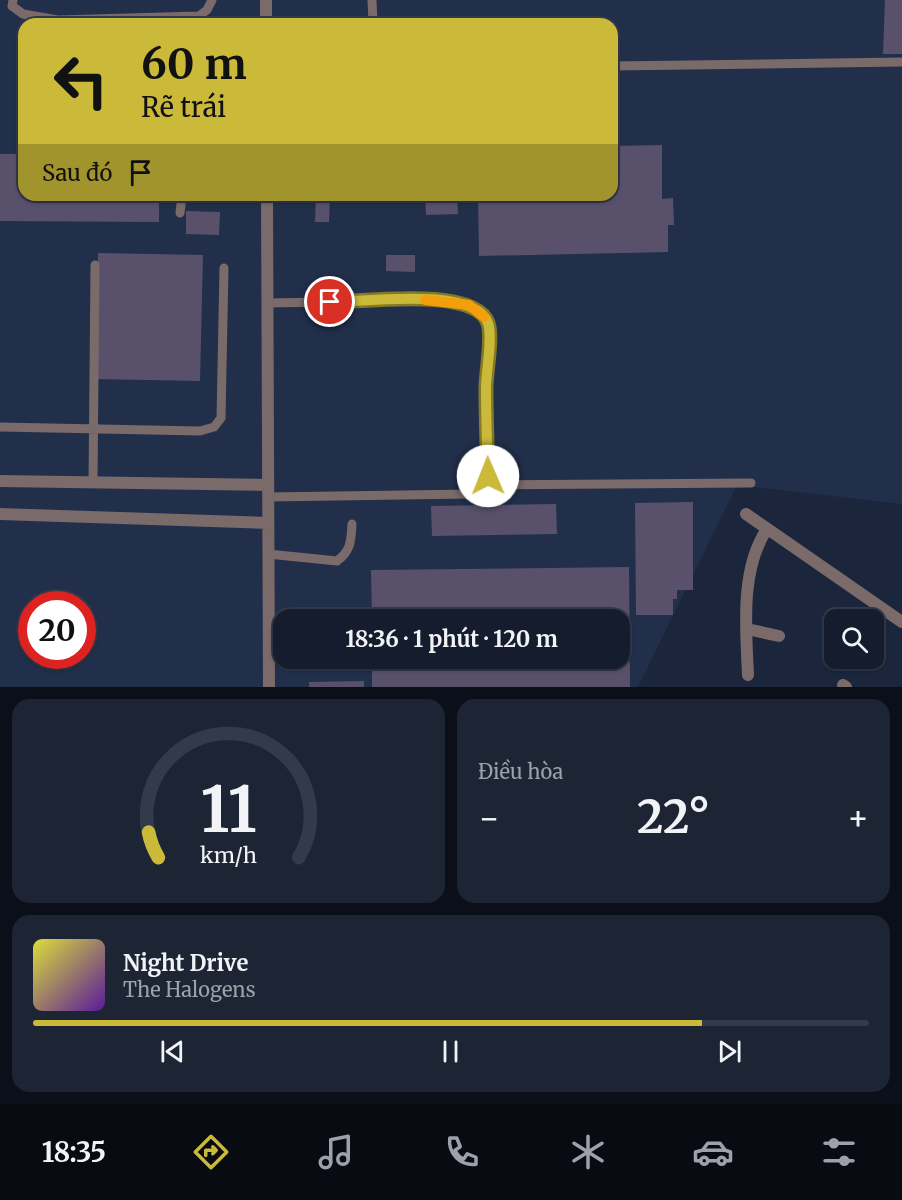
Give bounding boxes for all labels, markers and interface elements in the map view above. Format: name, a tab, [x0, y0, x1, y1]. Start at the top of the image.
text: 60 m	[141, 38, 247, 90]
icon: left	[42, 42, 120, 120]
text: Rẽ trái	[141, 90, 226, 124]
icon: arrive	[124, 156, 157, 189]
text: Sau đó	[42, 159, 112, 187]
pin	[304, 276, 355, 327]
icon: arrive	[313, 285, 346, 318]
position arrow	[456, 444, 520, 508]
speed limit sign: 20	[18, 591, 96, 669]
map controls	[824, 609, 884, 669]
button: search	[824, 609, 884, 669]
text: 18:36 · 1 phút · 120 m	[345, 625, 558, 653]
text: Điều hòa	[478, 759, 563, 784]
text: 11	[200, 771, 257, 849]
text: 22°	[637, 789, 710, 845]
text: −	[478, 798, 500, 839]
text: +	[847, 798, 869, 839]
text: km/h	[200, 842, 257, 869]
text: Night Drive	[123, 949, 248, 977]
text: The Halogens	[123, 977, 255, 1002]
icon: previous	[156, 1035, 189, 1068]
icon: pause	[434, 1035, 467, 1068]
icon: next	[713, 1035, 746, 1068]
icon: directions	[190, 1131, 232, 1173]
icon: music	[315, 1131, 357, 1173]
icon: phone	[441, 1131, 483, 1173]
icon: climate	[567, 1131, 609, 1173]
icon: car	[692, 1131, 734, 1173]
icon: filters	[818, 1131, 860, 1173]
text: 18:35	[42, 1135, 106, 1169]

